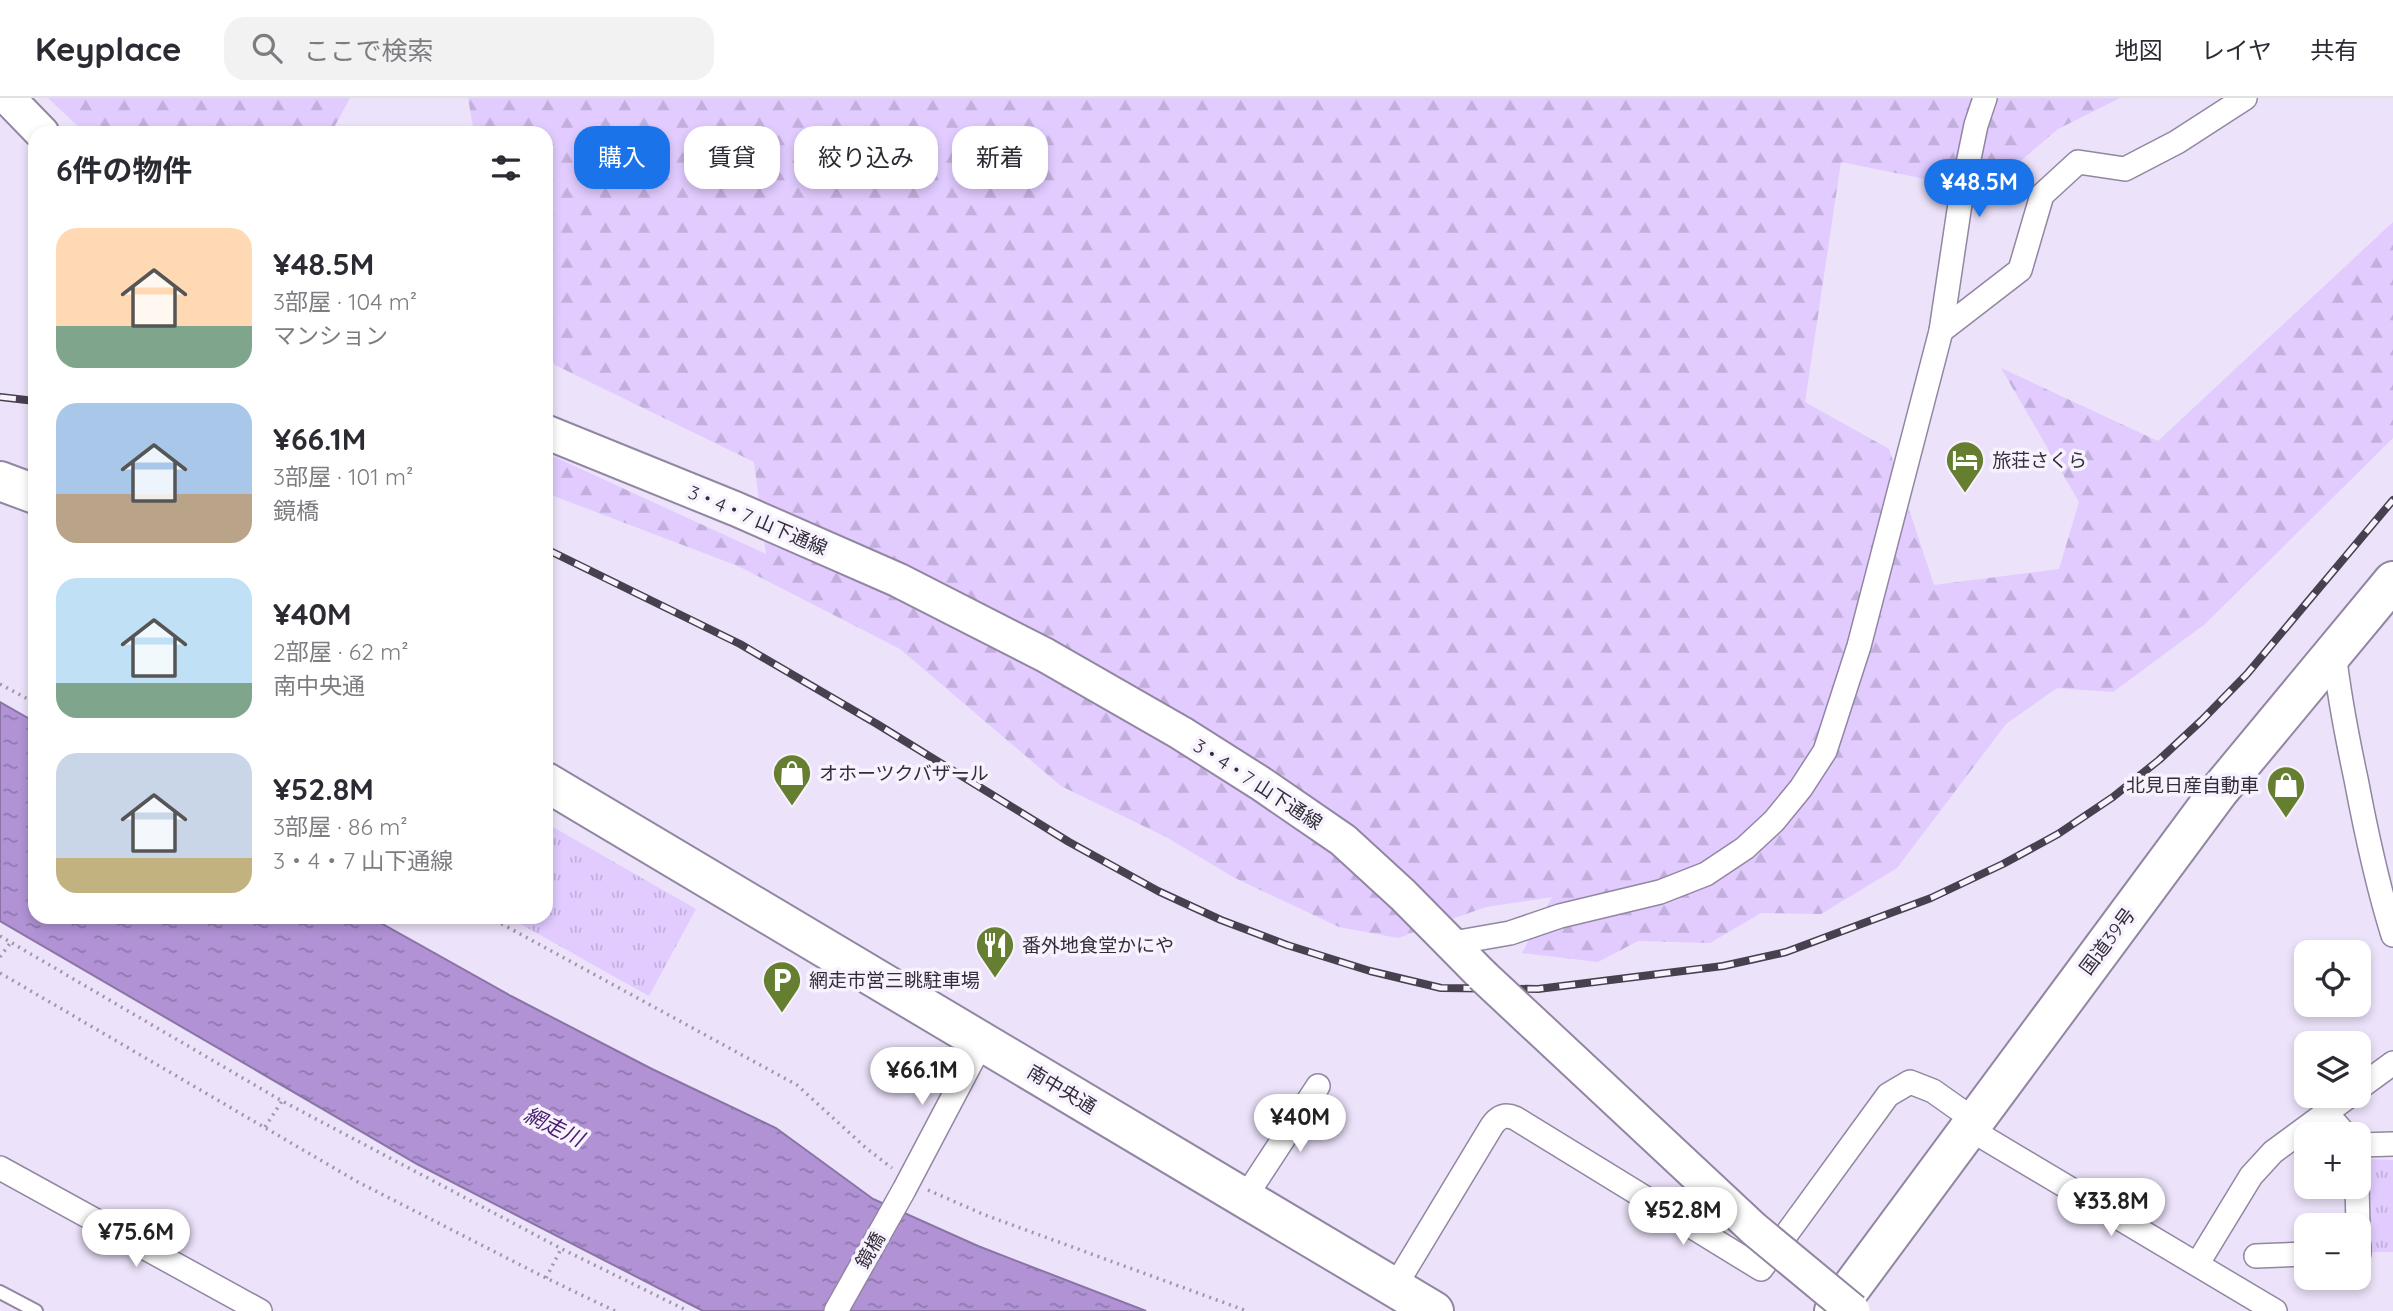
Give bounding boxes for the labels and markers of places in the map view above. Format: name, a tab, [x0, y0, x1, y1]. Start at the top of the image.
pin: ¥48.5M	[1922, 159, 2036, 219]
hotel icon: 旅荘さくら	[1944, 439, 1986, 494]
place label: 旅荘さくら	[1992, 448, 2087, 472]
shop icon: オホーツクバザール	[771, 752, 813, 807]
place label: オホーツクバザール	[819, 761, 989, 785]
shop icon: 北見日産自動車	[2265, 764, 2307, 819]
place label: 北見日産自動車	[2126, 773, 2259, 797]
restaurant icon: 番外地食堂かにや	[974, 924, 1016, 979]
place label: 番外地食堂かにや	[1022, 933, 1174, 957]
parking icon: 網走市営三眺駐車場	[761, 959, 803, 1014]
place label: 網走市営三眺駐車場	[809, 968, 980, 992]
pin: ¥66.1M	[865, 1048, 979, 1107]
pin: ¥40M	[1259, 1094, 1341, 1154]
pin: ¥33.8M	[2054, 1178, 2168, 1238]
pin: ¥52.8M	[1626, 1188, 1740, 1247]
pin: ¥75.6M	[79, 1210, 193, 1269]

